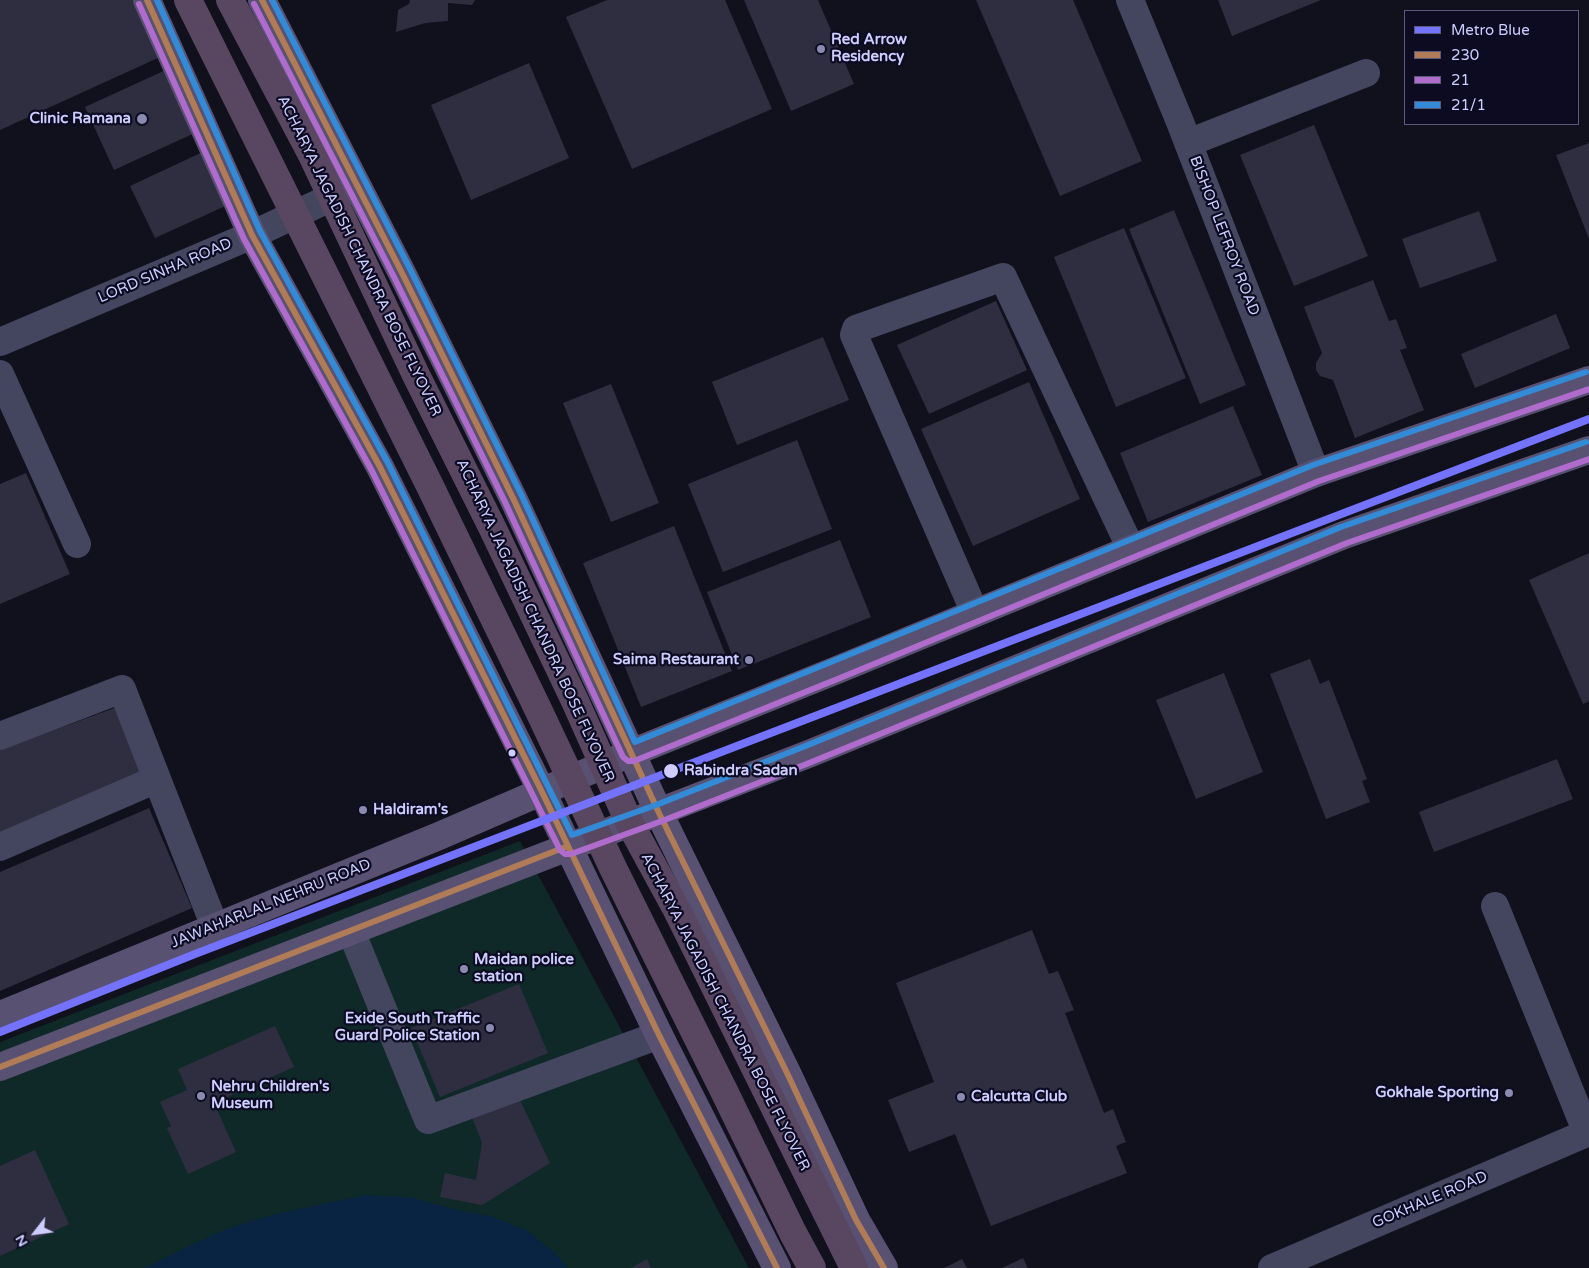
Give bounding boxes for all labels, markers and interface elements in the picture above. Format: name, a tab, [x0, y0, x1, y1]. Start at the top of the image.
legend	[1404, 10, 1579, 125]
text: Metro Blue	[1451, 21, 1530, 39]
place label: Red Arrow Residency	[831, 31, 907, 66]
marker: Red Arrow Residency	[815, 43, 827, 55]
text: 230	[1451, 46, 1479, 64]
text: 21	[1451, 71, 1470, 89]
street label: ACHARYA JAGADISH CHANDRA BOSE FLYOVER	[273, 93, 445, 419]
text: 21/1	[1451, 96, 1486, 114]
place label: Clinic Ramana	[29, 110, 131, 128]
marker: Clinic Ramana	[135, 112, 149, 126]
street label: BISHOP LEFROY ROAD	[1185, 154, 1263, 318]
street label: LORD SINHA ROAD	[95, 235, 235, 307]
street label: ACHARYA JAGADISH CHANDRA BOSE FLYOVER	[452, 457, 618, 785]
place label: Saima Restaurant	[613, 651, 739, 669]
marker: Saima Restaurant	[743, 654, 755, 666]
unlabelled marker	[507, 748, 517, 758]
marker: Rabindra Sadan	[662, 762, 680, 780]
place label: Rabindra Sadan	[684, 762, 798, 780]
place label: Haldiram's	[373, 801, 448, 819]
marker: Haldiram's	[357, 804, 369, 816]
street label: ACHARYA JAGADISH CHANDRA BOSE FLYOVER	[637, 850, 813, 1174]
street label: JAWAHARLAL NEHRU ROAD	[169, 856, 373, 952]
place label: Maidan police station	[474, 951, 574, 986]
marker: Maidan police station	[458, 963, 470, 975]
place label: Exide South Traffic Guard Police Station	[335, 1010, 480, 1045]
marker: Exide South Traffic Guard Police Station	[484, 1022, 496, 1034]
place label: Nehru Children's Museum	[211, 1078, 329, 1113]
place label: Gokhale Sporting	[1375, 1084, 1499, 1102]
marker: Gokhale Sporting	[1503, 1087, 1515, 1099]
place label: Calcutta Club	[971, 1088, 1067, 1106]
marker: Nehru Children's Museum	[195, 1090, 207, 1102]
marker: Calcutta Club	[955, 1091, 967, 1103]
street label: GOKHALE ROAD	[1370, 1168, 1490, 1232]
north arrow	[10, 1208, 60, 1258]
text: N	[11, 1232, 32, 1250]

